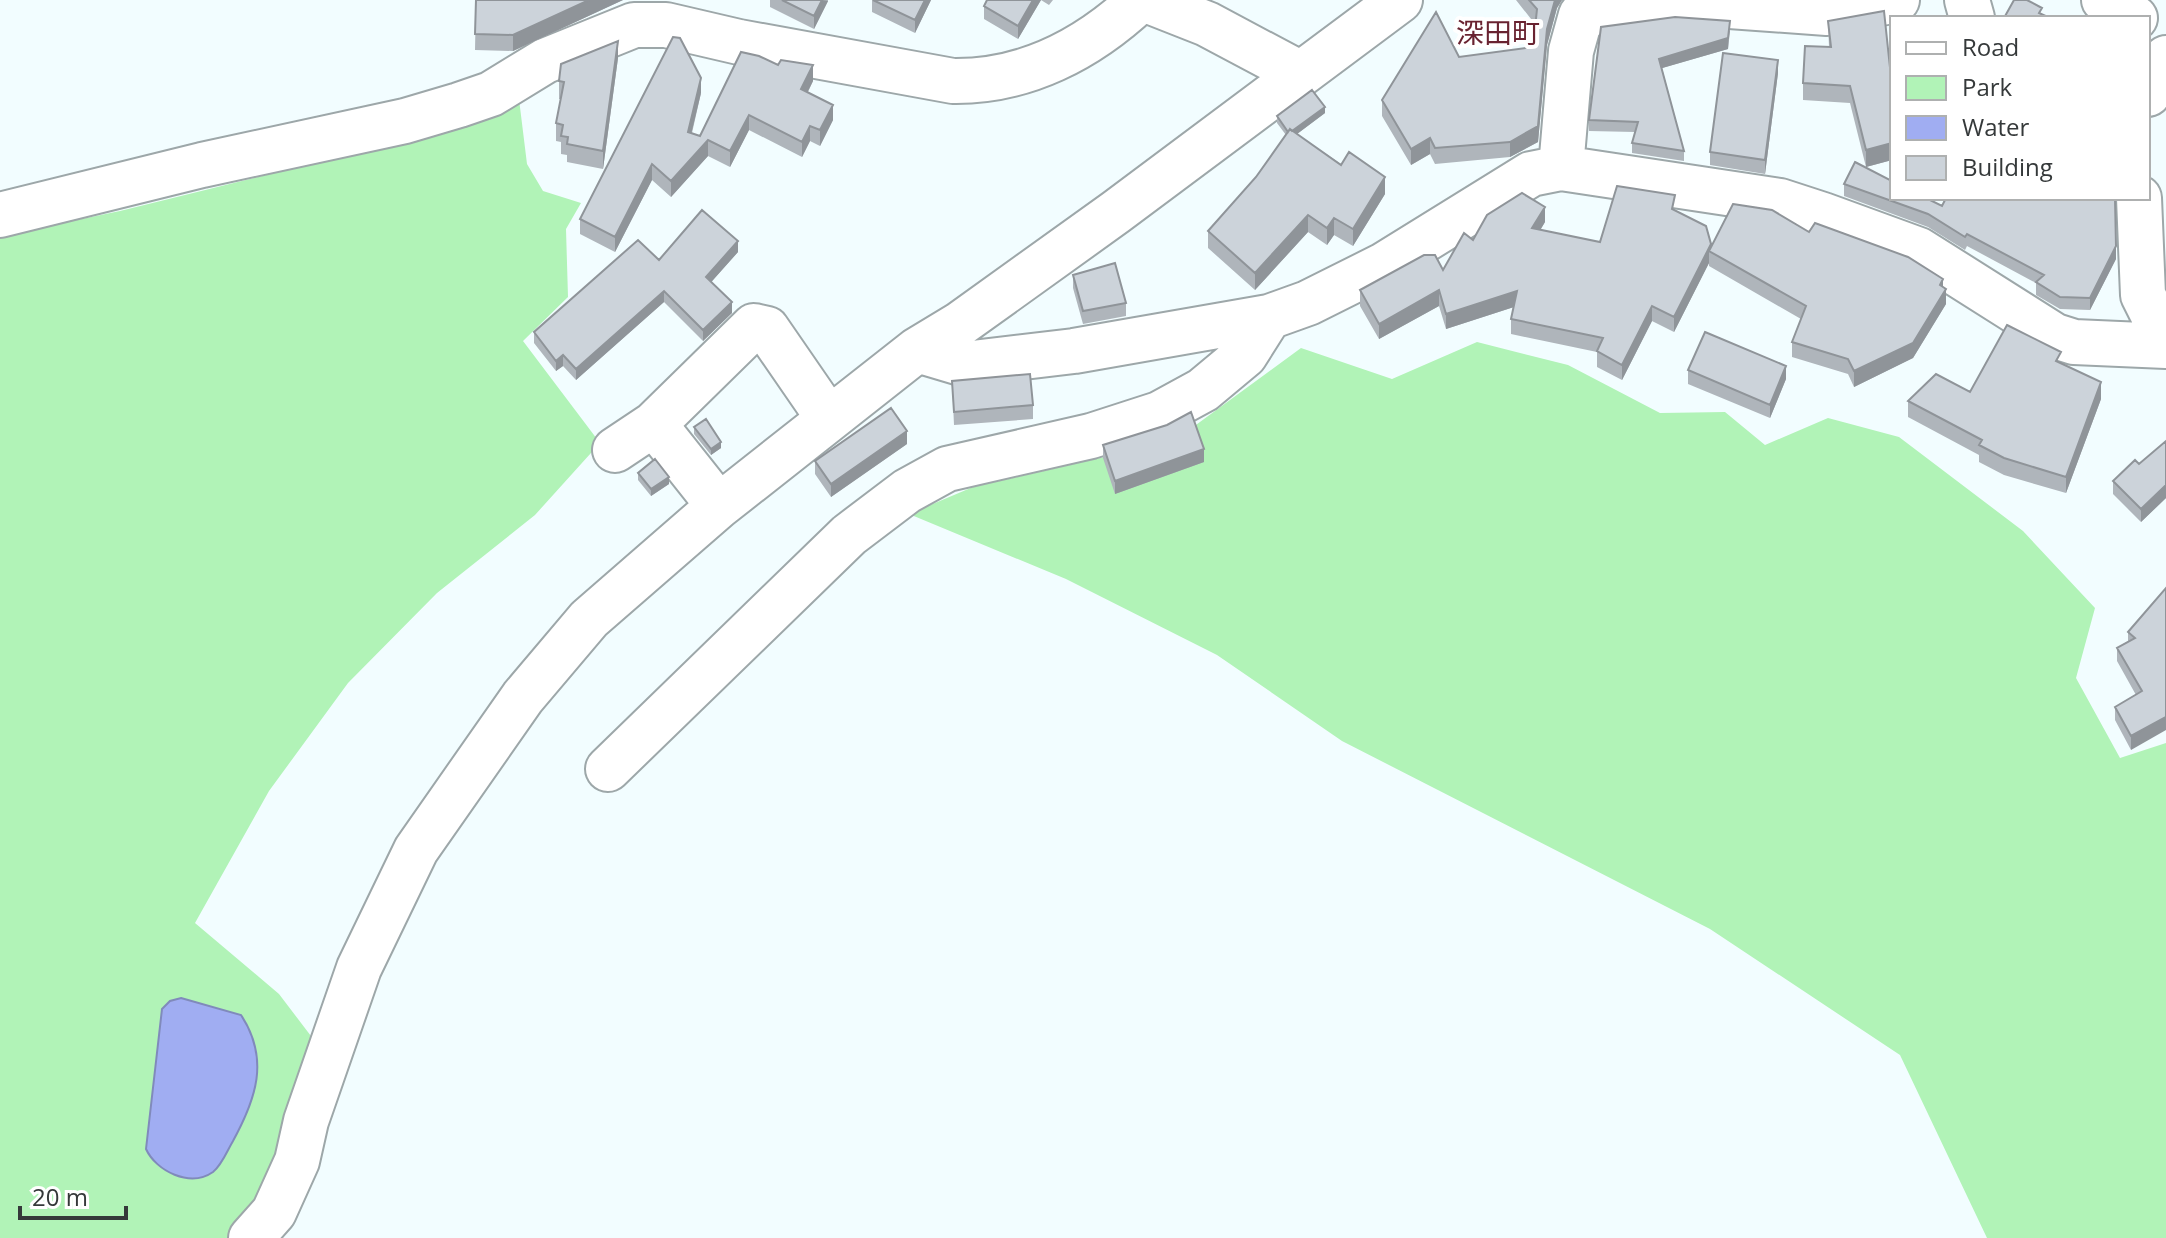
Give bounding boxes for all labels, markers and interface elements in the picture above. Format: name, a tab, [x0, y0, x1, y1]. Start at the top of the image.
district label: 深田町	[1456, 13, 1540, 51]
legend	[1890, 16, 2150, 200]
text: Road	[1962, 30, 2019, 63]
text: Park	[1962, 70, 2013, 103]
text: Water	[1962, 110, 2030, 143]
text: Building	[1962, 150, 2053, 183]
scale bar	[20, 1170, 126, 1220]
text: 20 m	[32, 1180, 88, 1213]

